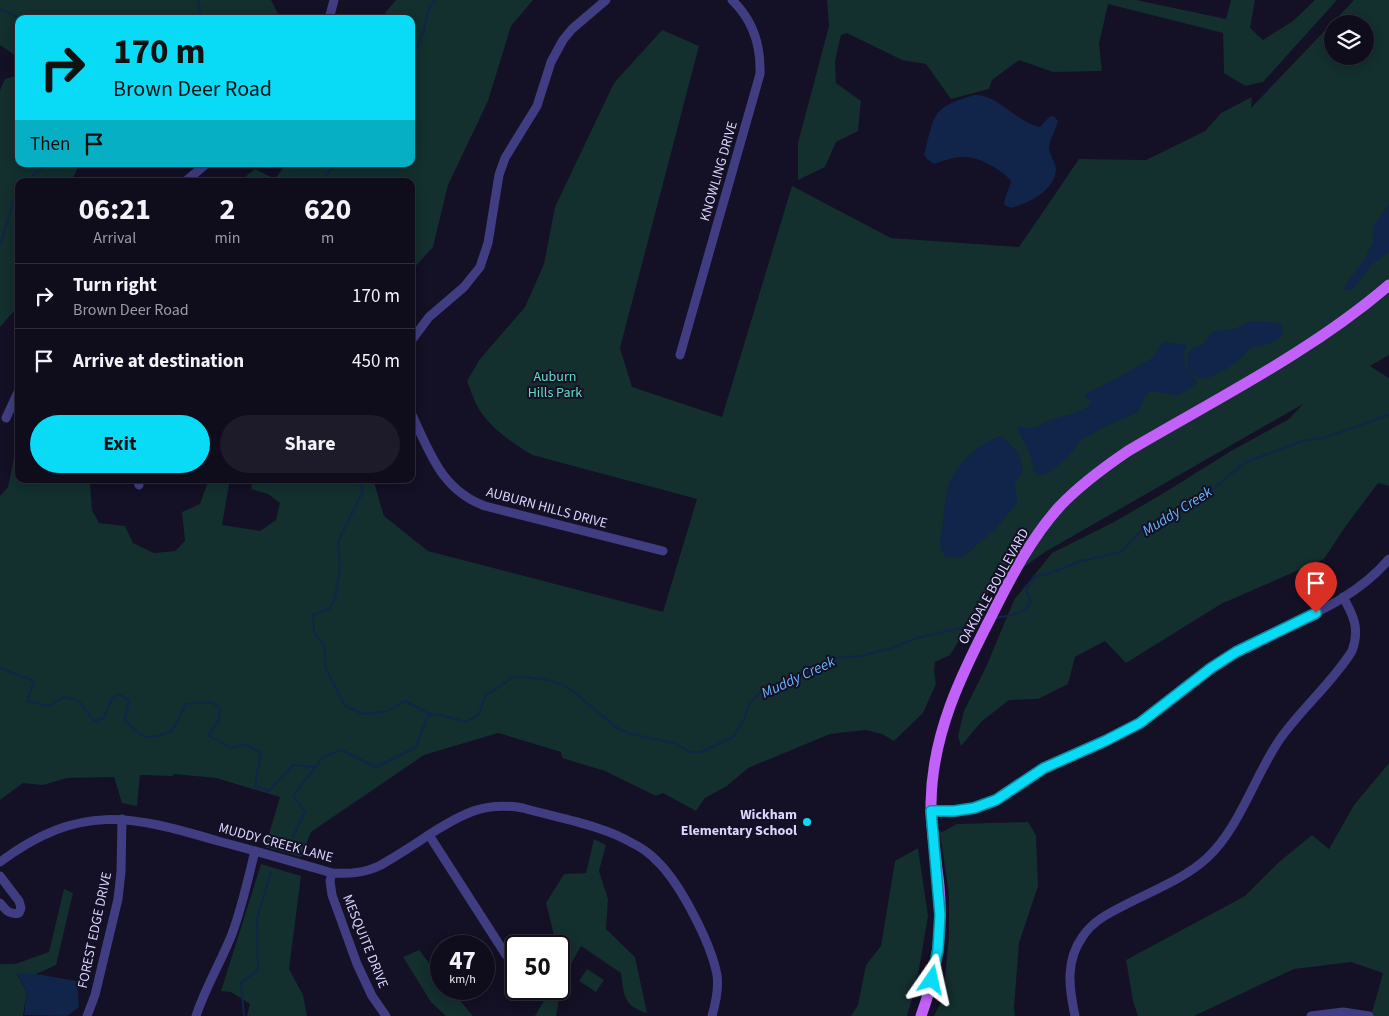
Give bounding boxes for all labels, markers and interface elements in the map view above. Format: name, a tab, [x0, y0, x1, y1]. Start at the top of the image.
map controls	[1324, 15, 1374, 65]
button: layers	[1324, 15, 1374, 65]
text: 170 m	[113, 27, 205, 77]
icon: right	[30, 35, 95, 100]
text: Brown Deer Road	[113, 73, 272, 105]
street label: KNOWLING DRIVE	[695, 119, 743, 224]
icon: arrive	[80, 130, 108, 158]
text: Then	[30, 131, 70, 158]
text: 06:21	[79, 188, 151, 231]
text: 2	[219, 188, 235, 231]
text: 620	[304, 188, 351, 231]
text: Arrival	[93, 227, 136, 249]
text: min	[214, 227, 240, 249]
text: m	[321, 227, 334, 249]
text: Turn right	[73, 272, 157, 299]
icon: right	[30, 282, 58, 310]
text: 170 m	[352, 283, 400, 310]
text: Brown Deer Road	[73, 299, 189, 321]
icon: arrive	[30, 347, 58, 375]
text: Arrive at destination	[73, 348, 244, 375]
text: 450 m	[352, 348, 400, 375]
park label: Auburn Hills Park	[528, 367, 582, 403]
button: Exit	[30, 415, 210, 473]
button: Share	[220, 415, 400, 473]
water label: Muddy Creek	[1138, 481, 1217, 541]
street label: AUBURN HILLS DRIVE	[484, 482, 610, 534]
street label: OAKDALE BOULEVARD	[954, 525, 1034, 648]
pin	[1295, 562, 1337, 613]
icon: arrive	[1302, 569, 1330, 597]
water label: Muddy Creek	[758, 651, 839, 704]
place label: Wickham Elementary School	[681, 805, 797, 841]
marker: Wickham Elementary School	[801, 816, 813, 828]
street label: MUDDY CREEK LANE	[216, 818, 335, 868]
street label: FOREST EDGE DRIVE	[73, 870, 117, 990]
street label: MESQUITE DRIVE	[337, 891, 393, 991]
speed limit sign: 50	[505, 935, 570, 1000]
text: 47	[449, 943, 476, 979]
position arrow	[905, 953, 957, 1005]
text: km/h	[449, 971, 476, 988]

